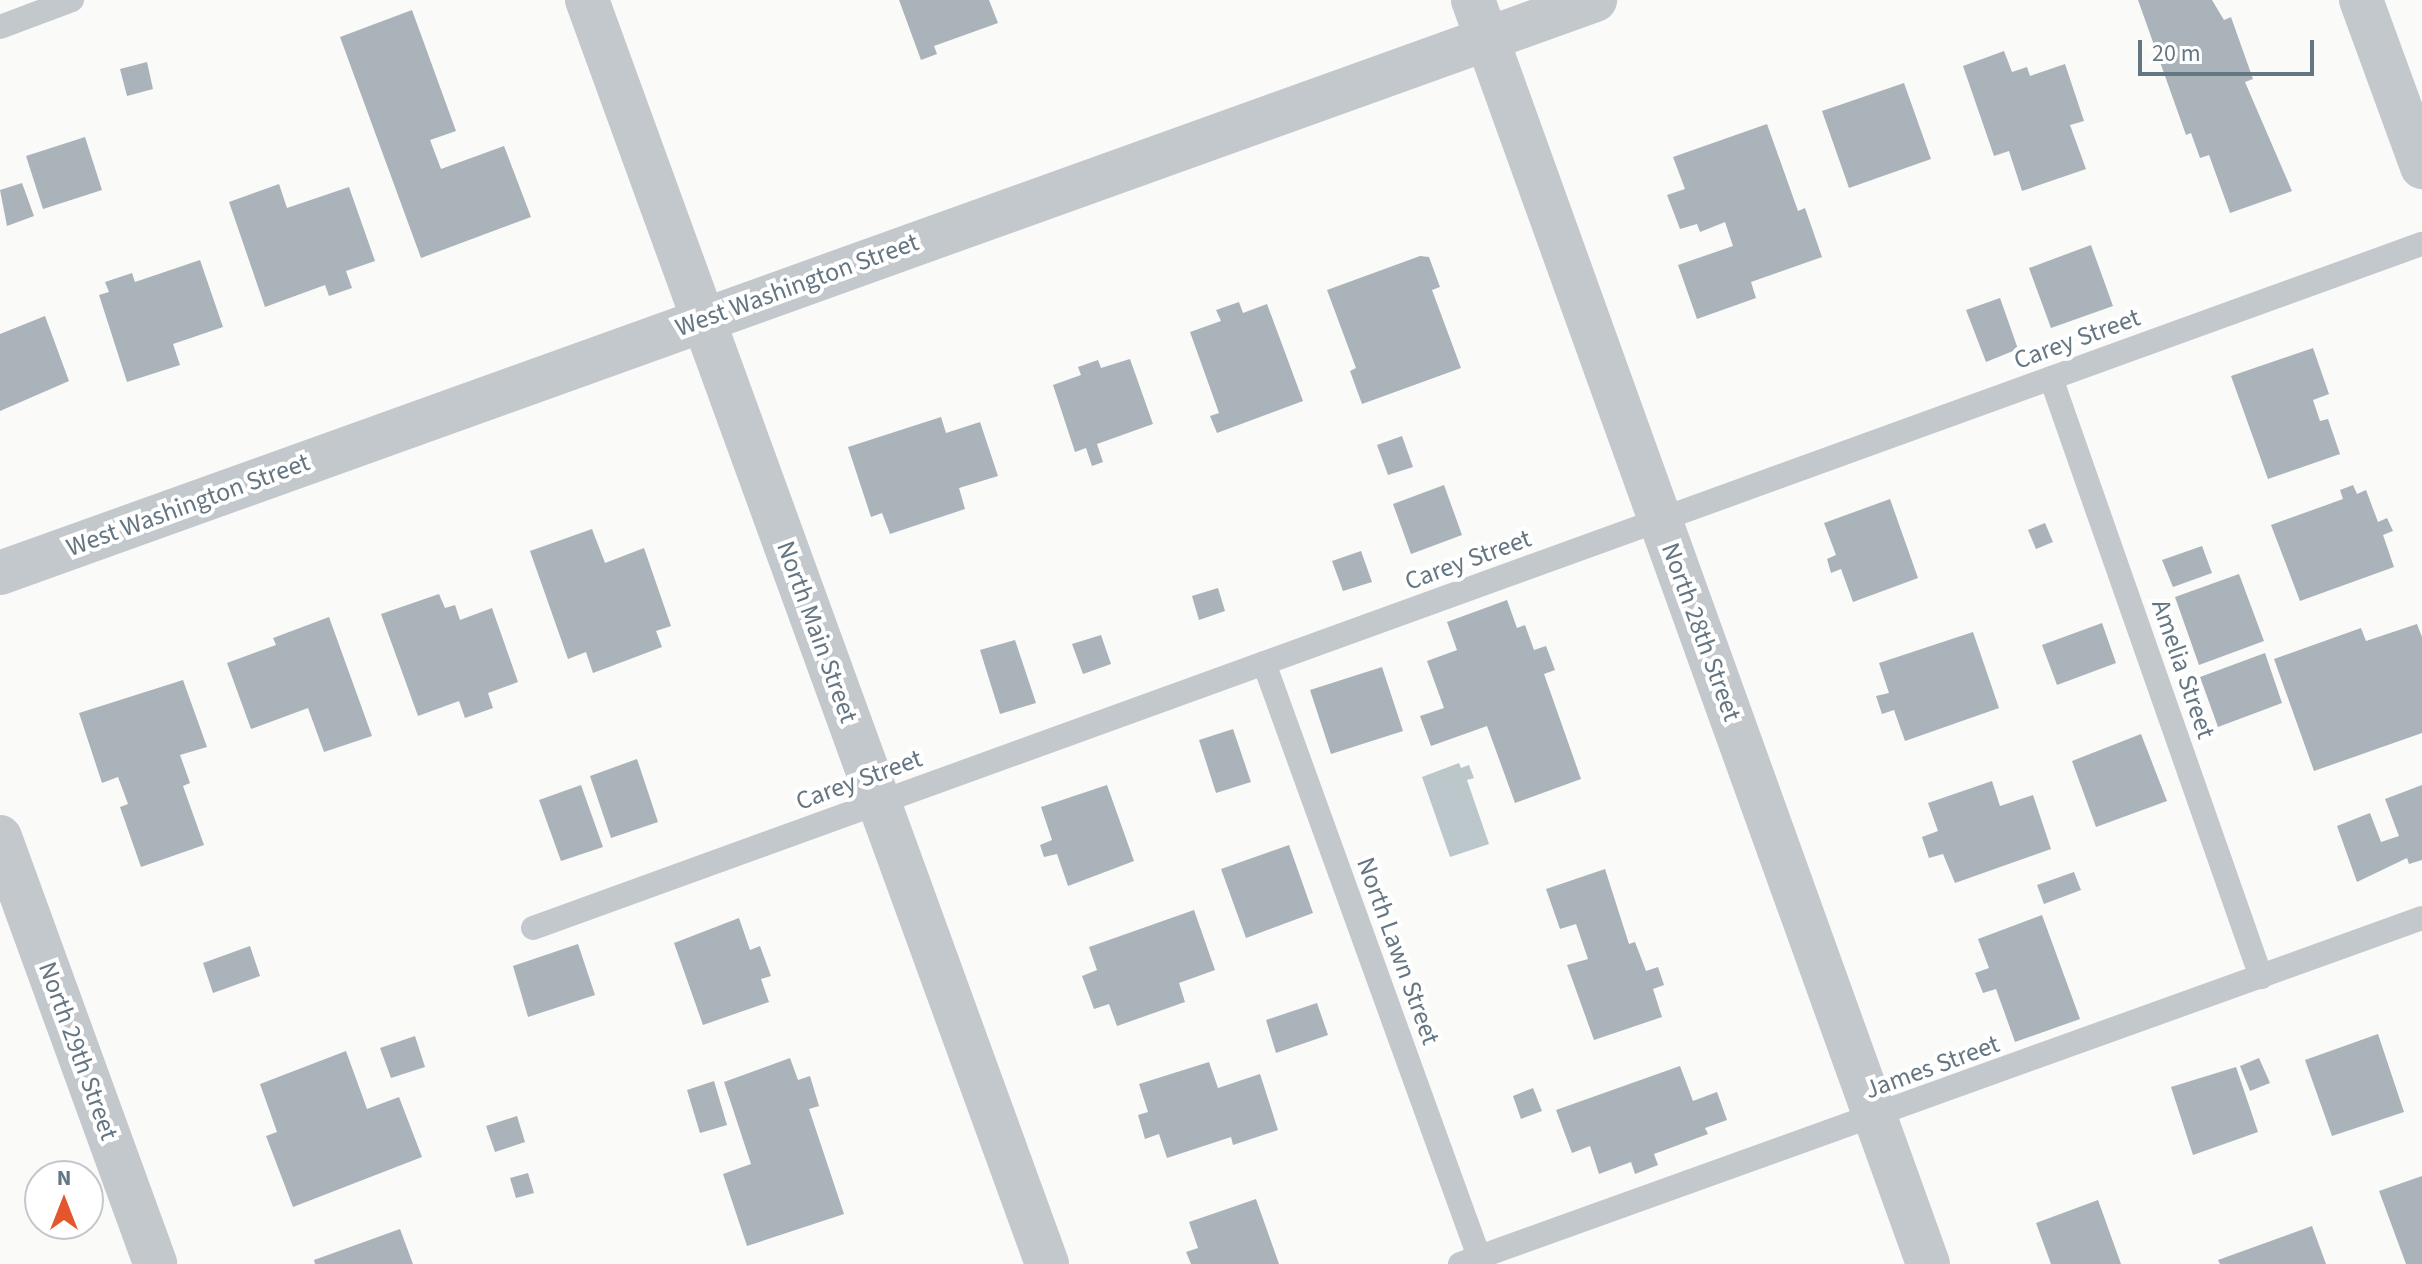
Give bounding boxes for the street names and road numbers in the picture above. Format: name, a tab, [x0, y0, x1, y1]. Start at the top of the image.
street label: West Washington Street	[671, 226, 923, 344]
street label: Carey Street	[2010, 302, 2144, 376]
street label: West Washington Street	[62, 446, 314, 564]
street label: Carey Street	[1401, 523, 1535, 597]
street label: North Main Street	[770, 537, 864, 727]
street label: North 28th Street	[1654, 539, 1748, 725]
street label: Amelia Street	[2145, 595, 2221, 743]
street label: Carey Street	[792, 743, 926, 817]
street label: North Lawn Street	[1350, 853, 1446, 1049]
street label: North 29th Street	[31, 958, 125, 1144]
street label: James Street	[1860, 1028, 2004, 1106]

